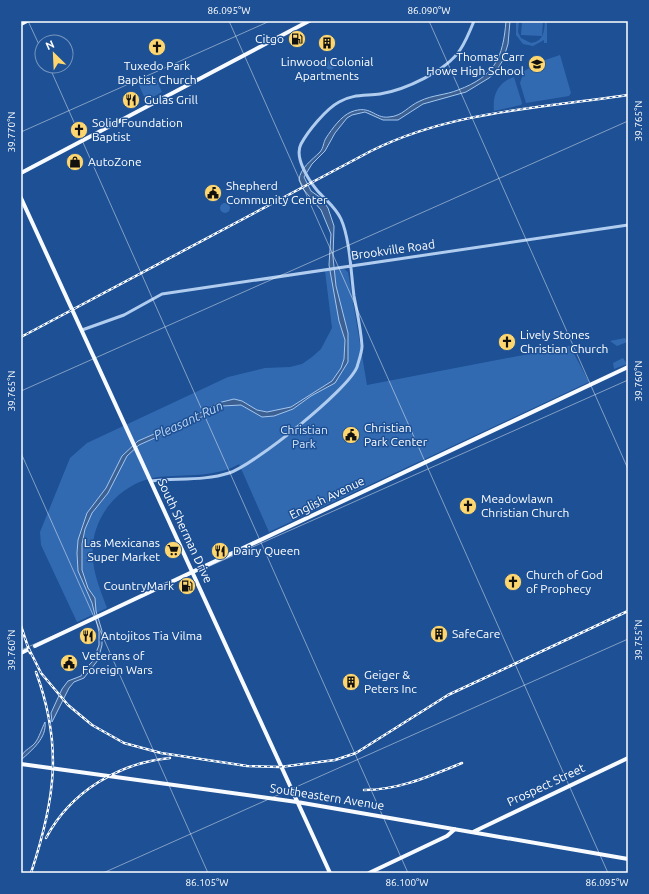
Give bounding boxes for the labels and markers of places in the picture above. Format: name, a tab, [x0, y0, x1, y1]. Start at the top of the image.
fuel station icon: Citgo	[287, 29, 307, 49]
place label: Citgo	[255, 32, 284, 45]
building icon: Linwood Colonial Apartments	[317, 33, 337, 53]
church icon: Tuxedo Park Baptist Church	[147, 37, 167, 57]
place label: Thomas Carr Howe High School	[426, 50, 524, 77]
school or university icon: Thomas Carr Howe High School	[527, 54, 547, 74]
place label: Linwood Colonial Apartments	[281, 55, 373, 82]
place label: Tuxedo Park Baptist Church	[117, 59, 197, 86]
restaurant icon: Gulas Grill	[121, 90, 141, 110]
place label: Gulas Grill	[144, 93, 198, 106]
place label: Solid Foundation Baptist	[92, 116, 183, 143]
church icon: Solid Foundation Baptist	[69, 120, 89, 140]
shop icon: AutoZone	[65, 152, 85, 172]
place label: AutoZone	[88, 155, 142, 168]
place label: Shepherd Community Center	[226, 179, 328, 206]
public building icon: Shepherd Community Center	[203, 183, 223, 203]
place label: Lively Stones Christian Church	[520, 328, 608, 355]
church icon: Lively Stones Christian Church	[497, 332, 517, 352]
place label: Christian Park Center	[364, 421, 428, 448]
public building icon: Christian Park Center	[341, 425, 361, 445]
place label: Meadowlawn Christian Church	[481, 492, 569, 519]
church icon: Meadowlawn Christian Church	[458, 496, 478, 516]
place label: Las Mexicanas Super Market	[84, 536, 160, 563]
supermarket icon: Las Mexicanas Super Market	[163, 540, 183, 560]
restaurant icon: Dairy Queen	[210, 541, 230, 561]
place label: Dairy Queen	[233, 544, 300, 557]
place label: Church of God of Prophecy	[526, 568, 603, 595]
church icon: Church of God of Prophecy	[503, 572, 523, 592]
fuel station icon: CountryMark	[177, 576, 197, 596]
place label: CountryMark	[103, 579, 174, 592]
building icon: SafeCare	[429, 624, 449, 644]
restaurant icon: Antojitos Tia Vilma	[78, 626, 98, 646]
place label: SafeCare	[452, 627, 500, 640]
place label: Antojitos Tia Vilma	[101, 629, 202, 642]
place label: Veterans of Foreign Wars	[82, 649, 153, 676]
public building icon: Veterans of Foreign Wars	[59, 653, 79, 673]
place label: Geiger & Peters Inc	[364, 668, 417, 695]
building icon: Geiger & Peters Inc	[341, 672, 361, 692]

